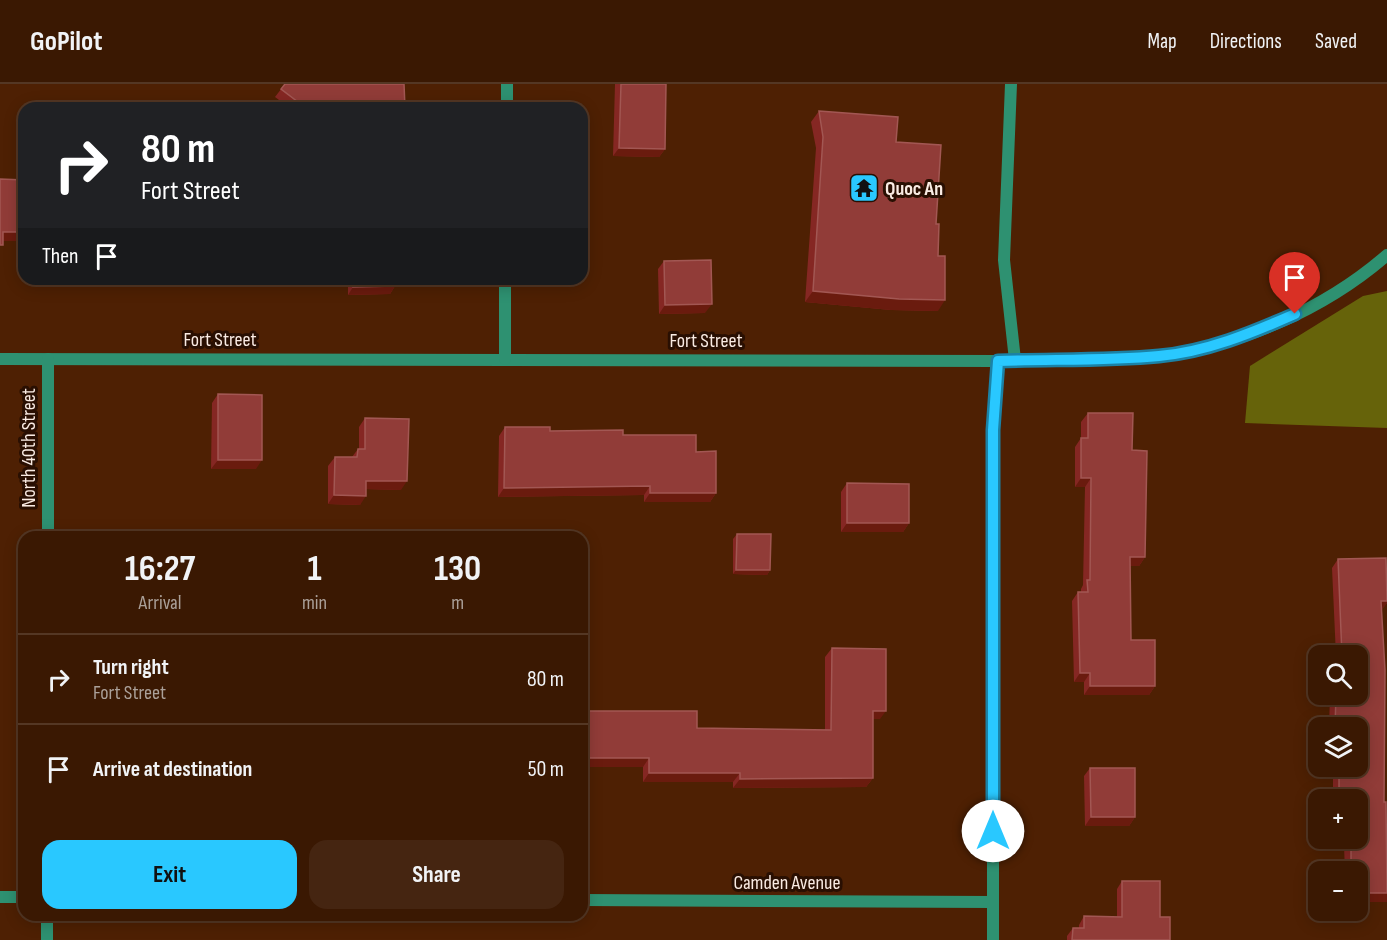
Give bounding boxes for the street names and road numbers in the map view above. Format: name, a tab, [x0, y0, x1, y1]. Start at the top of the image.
street label: Fort Street	[183, 328, 257, 352]
street label: Fort Street	[669, 329, 743, 353]
street label: North 40th Street	[17, 388, 41, 508]
street label: Camden Avenue	[734, 871, 840, 895]

